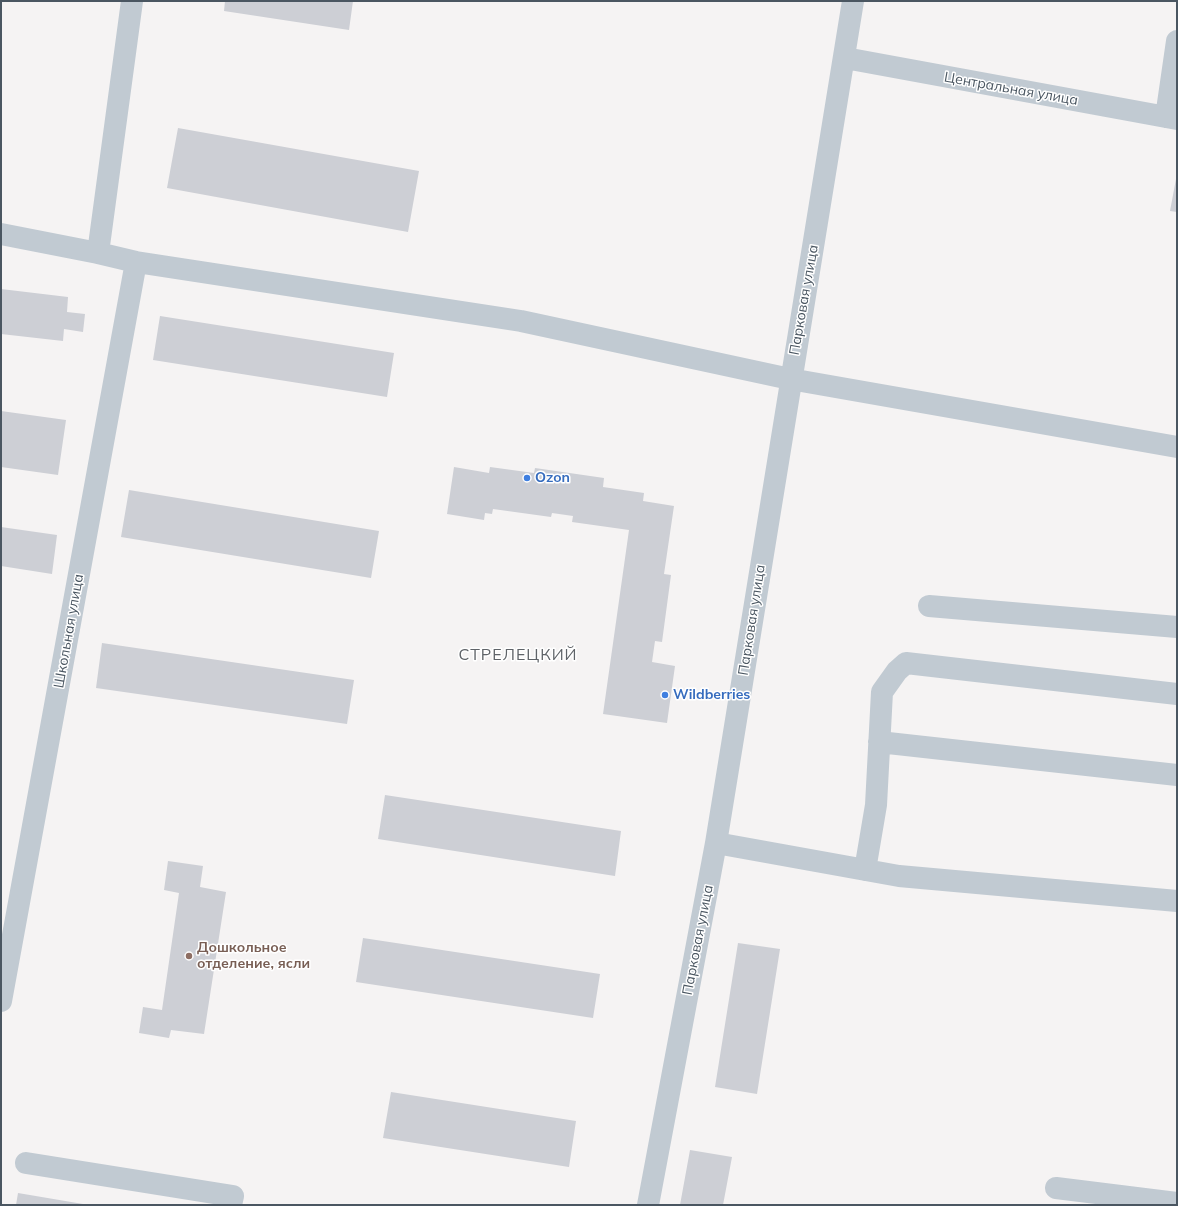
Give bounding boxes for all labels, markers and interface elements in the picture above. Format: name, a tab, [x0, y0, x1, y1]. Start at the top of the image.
street label: Центральная улица	[943, 69, 1079, 109]
street label: Парковая улица	[786, 243, 822, 357]
place label: Ozon	[535, 470, 570, 486]
marker: Ozon	[522, 473, 532, 483]
street label: Парковая улица	[735, 563, 769, 677]
street label: Школьная улица	[51, 573, 87, 689]
district label: СТРЕЛЕЦКИЙ	[458, 645, 578, 665]
place label: Wildberries	[673, 687, 750, 703]
marker: Wildberries	[660, 690, 670, 700]
street label: Парковая улица	[679, 883, 717, 997]
place label: Дошкольное отделение, ясли	[197, 940, 310, 972]
marker: Дошкольное отделение, ясли	[184, 951, 194, 961]

